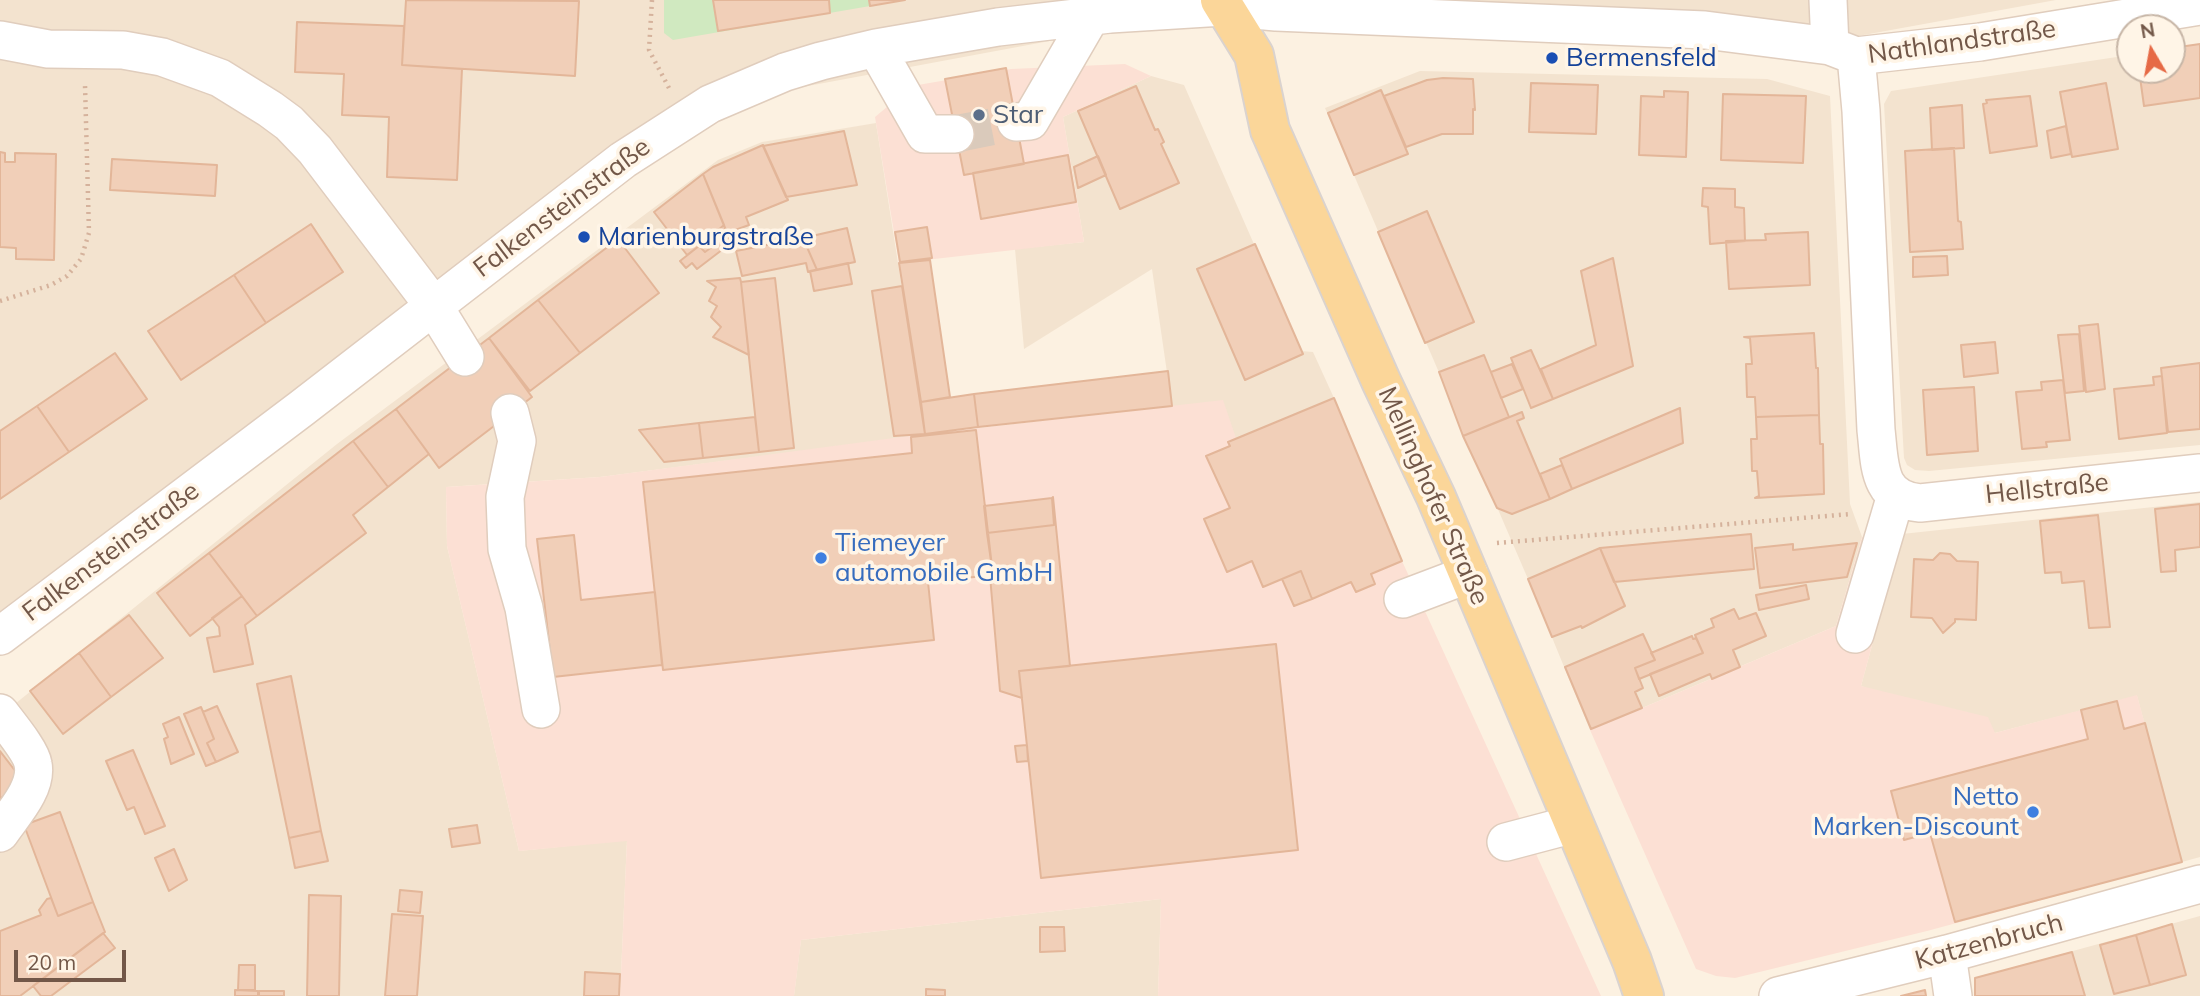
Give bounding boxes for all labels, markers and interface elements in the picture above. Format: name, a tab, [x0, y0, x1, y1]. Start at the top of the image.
street label: Nathlandstraße	[1866, 13, 2058, 71]
north arrow	[2116, 14, 2186, 84]
text: N	[2139, 17, 2157, 43]
place label: Bermensfeld	[1566, 42, 1717, 74]
marker: Bermensfeld	[1544, 50, 1560, 66]
place label: Star	[993, 99, 1043, 131]
marker: Star	[971, 107, 987, 123]
street label: Falkensteinstraße	[468, 131, 656, 285]
place label: Marienburgstraße	[598, 221, 814, 253]
marker: Marienburgstraße	[576, 229, 592, 245]
street label: Mellinghofer Straße	[1371, 382, 1495, 610]
street label: Hellstraße	[1984, 467, 2110, 511]
street label: Falkensteinstraße	[17, 475, 205, 629]
place label: Tiemeyer automobile GmbH	[835, 527, 1053, 588]
marker: Tiemeyer automobile GmbH	[813, 550, 829, 566]
place label: Netto Marken-Discount	[1813, 781, 2019, 842]
marker: Netto Marken-Discount	[2025, 804, 2041, 820]
street label: Katzenbruch	[1912, 907, 2066, 977]
scale bar	[18, 936, 130, 980]
text: 20 m	[27, 949, 76, 975]

